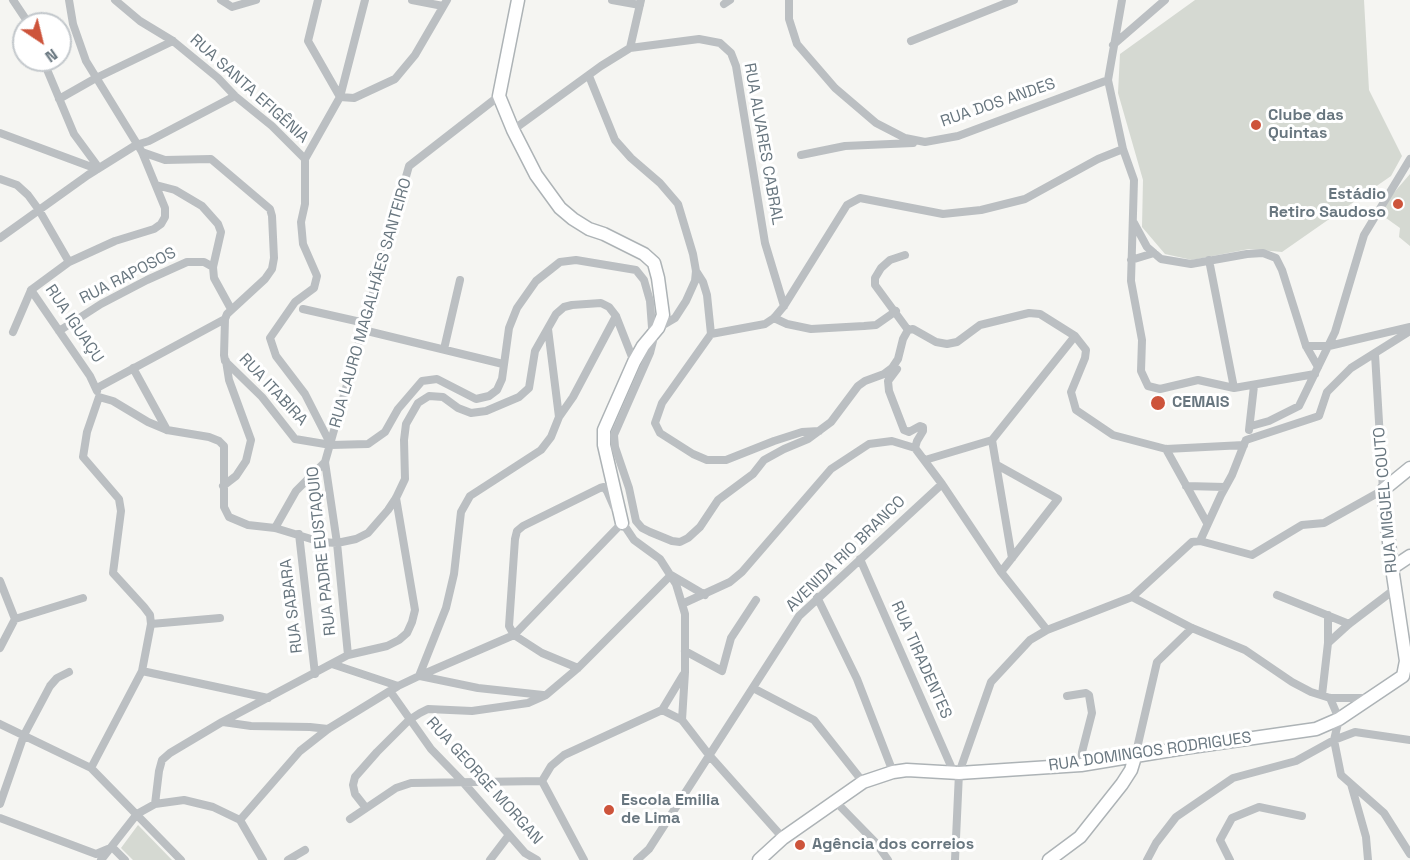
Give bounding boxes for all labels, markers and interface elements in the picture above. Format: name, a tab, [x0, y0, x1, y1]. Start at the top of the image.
north arrow	[12, 12, 72, 72]
street label: RUA SANTA EFIGÊNIA	[186, 31, 312, 147]
text: N	[41, 44, 62, 67]
street label: RUA ALVARES CABRAL	[739, 61, 787, 227]
street label: RUA DOS ANDES	[938, 74, 1058, 132]
place label: Clube das Quintas	[1268, 106, 1344, 144]
marker: Clube das Quintas	[1249, 118, 1263, 132]
street label: RUA LAURO MAGALHÃES SANTEIRO	[326, 176, 416, 430]
place label: Estádio Retiro Saudoso	[1269, 185, 1386, 223]
marker: Estádio Retiro Saudoso	[1391, 197, 1405, 211]
street label: RUA RAPOSOS	[77, 243, 179, 309]
street label: RUA IGUAÇU	[41, 281, 107, 367]
street label: RUA ITABIRA	[235, 350, 311, 430]
place label: CEMAIS	[1172, 393, 1229, 413]
marker: CEMAIS	[1149, 394, 1167, 412]
street label: RUA MIGUEL COUTO	[1370, 426, 1402, 574]
street label: RUA PADRE EUSTAQUIO	[304, 465, 340, 637]
street label: AVENIDA RIO BRANCO	[782, 492, 910, 616]
street label: RUA SABARA	[277, 558, 307, 654]
street label: RUA TIRADENTES	[886, 598, 956, 722]
street label: RUA GEORGE MORGAN	[422, 713, 546, 849]
street label: RUA DOMINGOS RODRIGUES	[1047, 728, 1253, 776]
place label: Escola Emilia de Lima	[621, 791, 720, 829]
marker: Escola Emilia de Lima	[602, 803, 616, 817]
place label: Agência dos correios	[812, 835, 974, 855]
marker: Agência dos correios	[793, 838, 807, 852]

